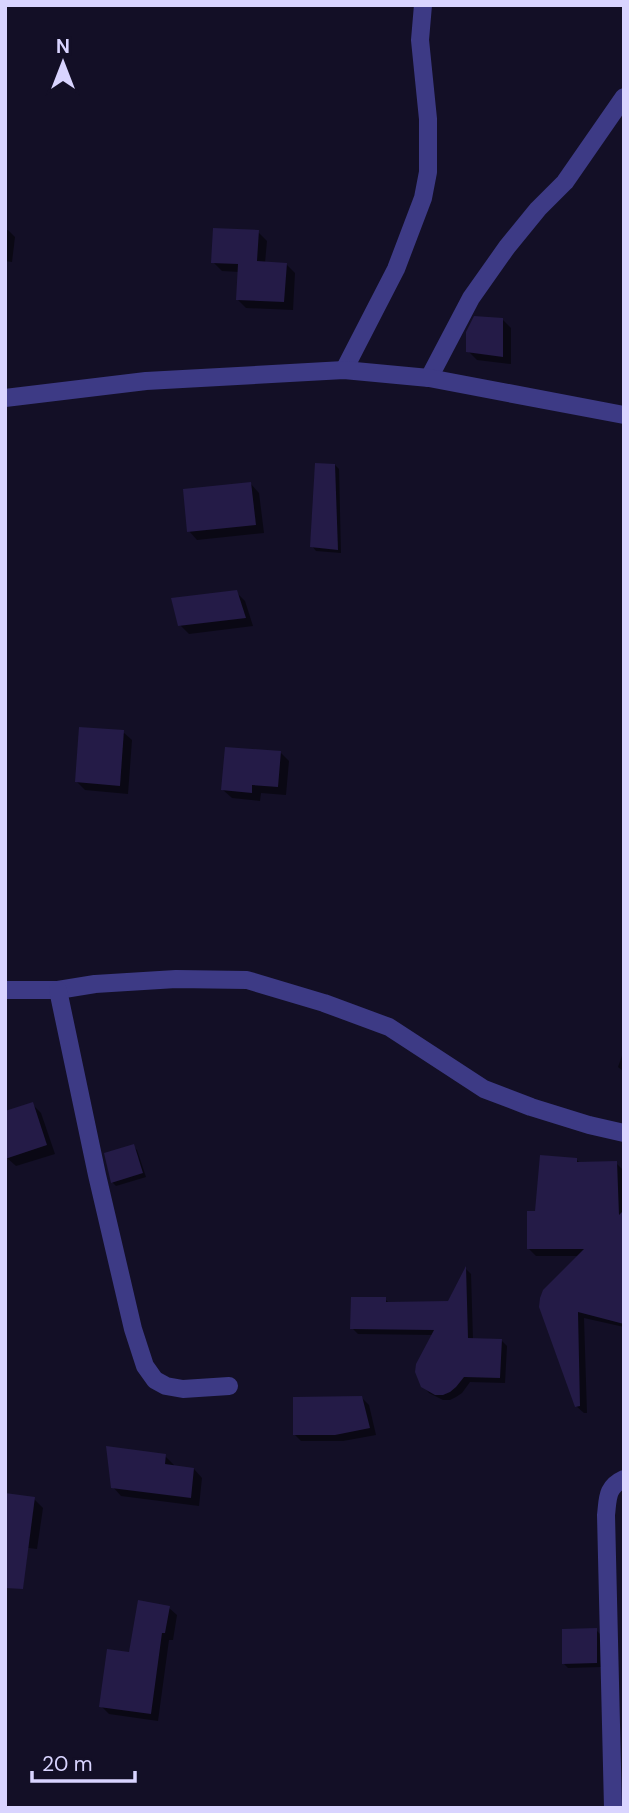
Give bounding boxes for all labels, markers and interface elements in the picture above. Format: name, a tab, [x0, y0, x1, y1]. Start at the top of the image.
north arrow	[28, 28, 98, 98]
text: N	[56, 34, 70, 59]
scale bar	[32, 1740, 135, 1784]
text: 20 m	[42, 1750, 93, 1778]

